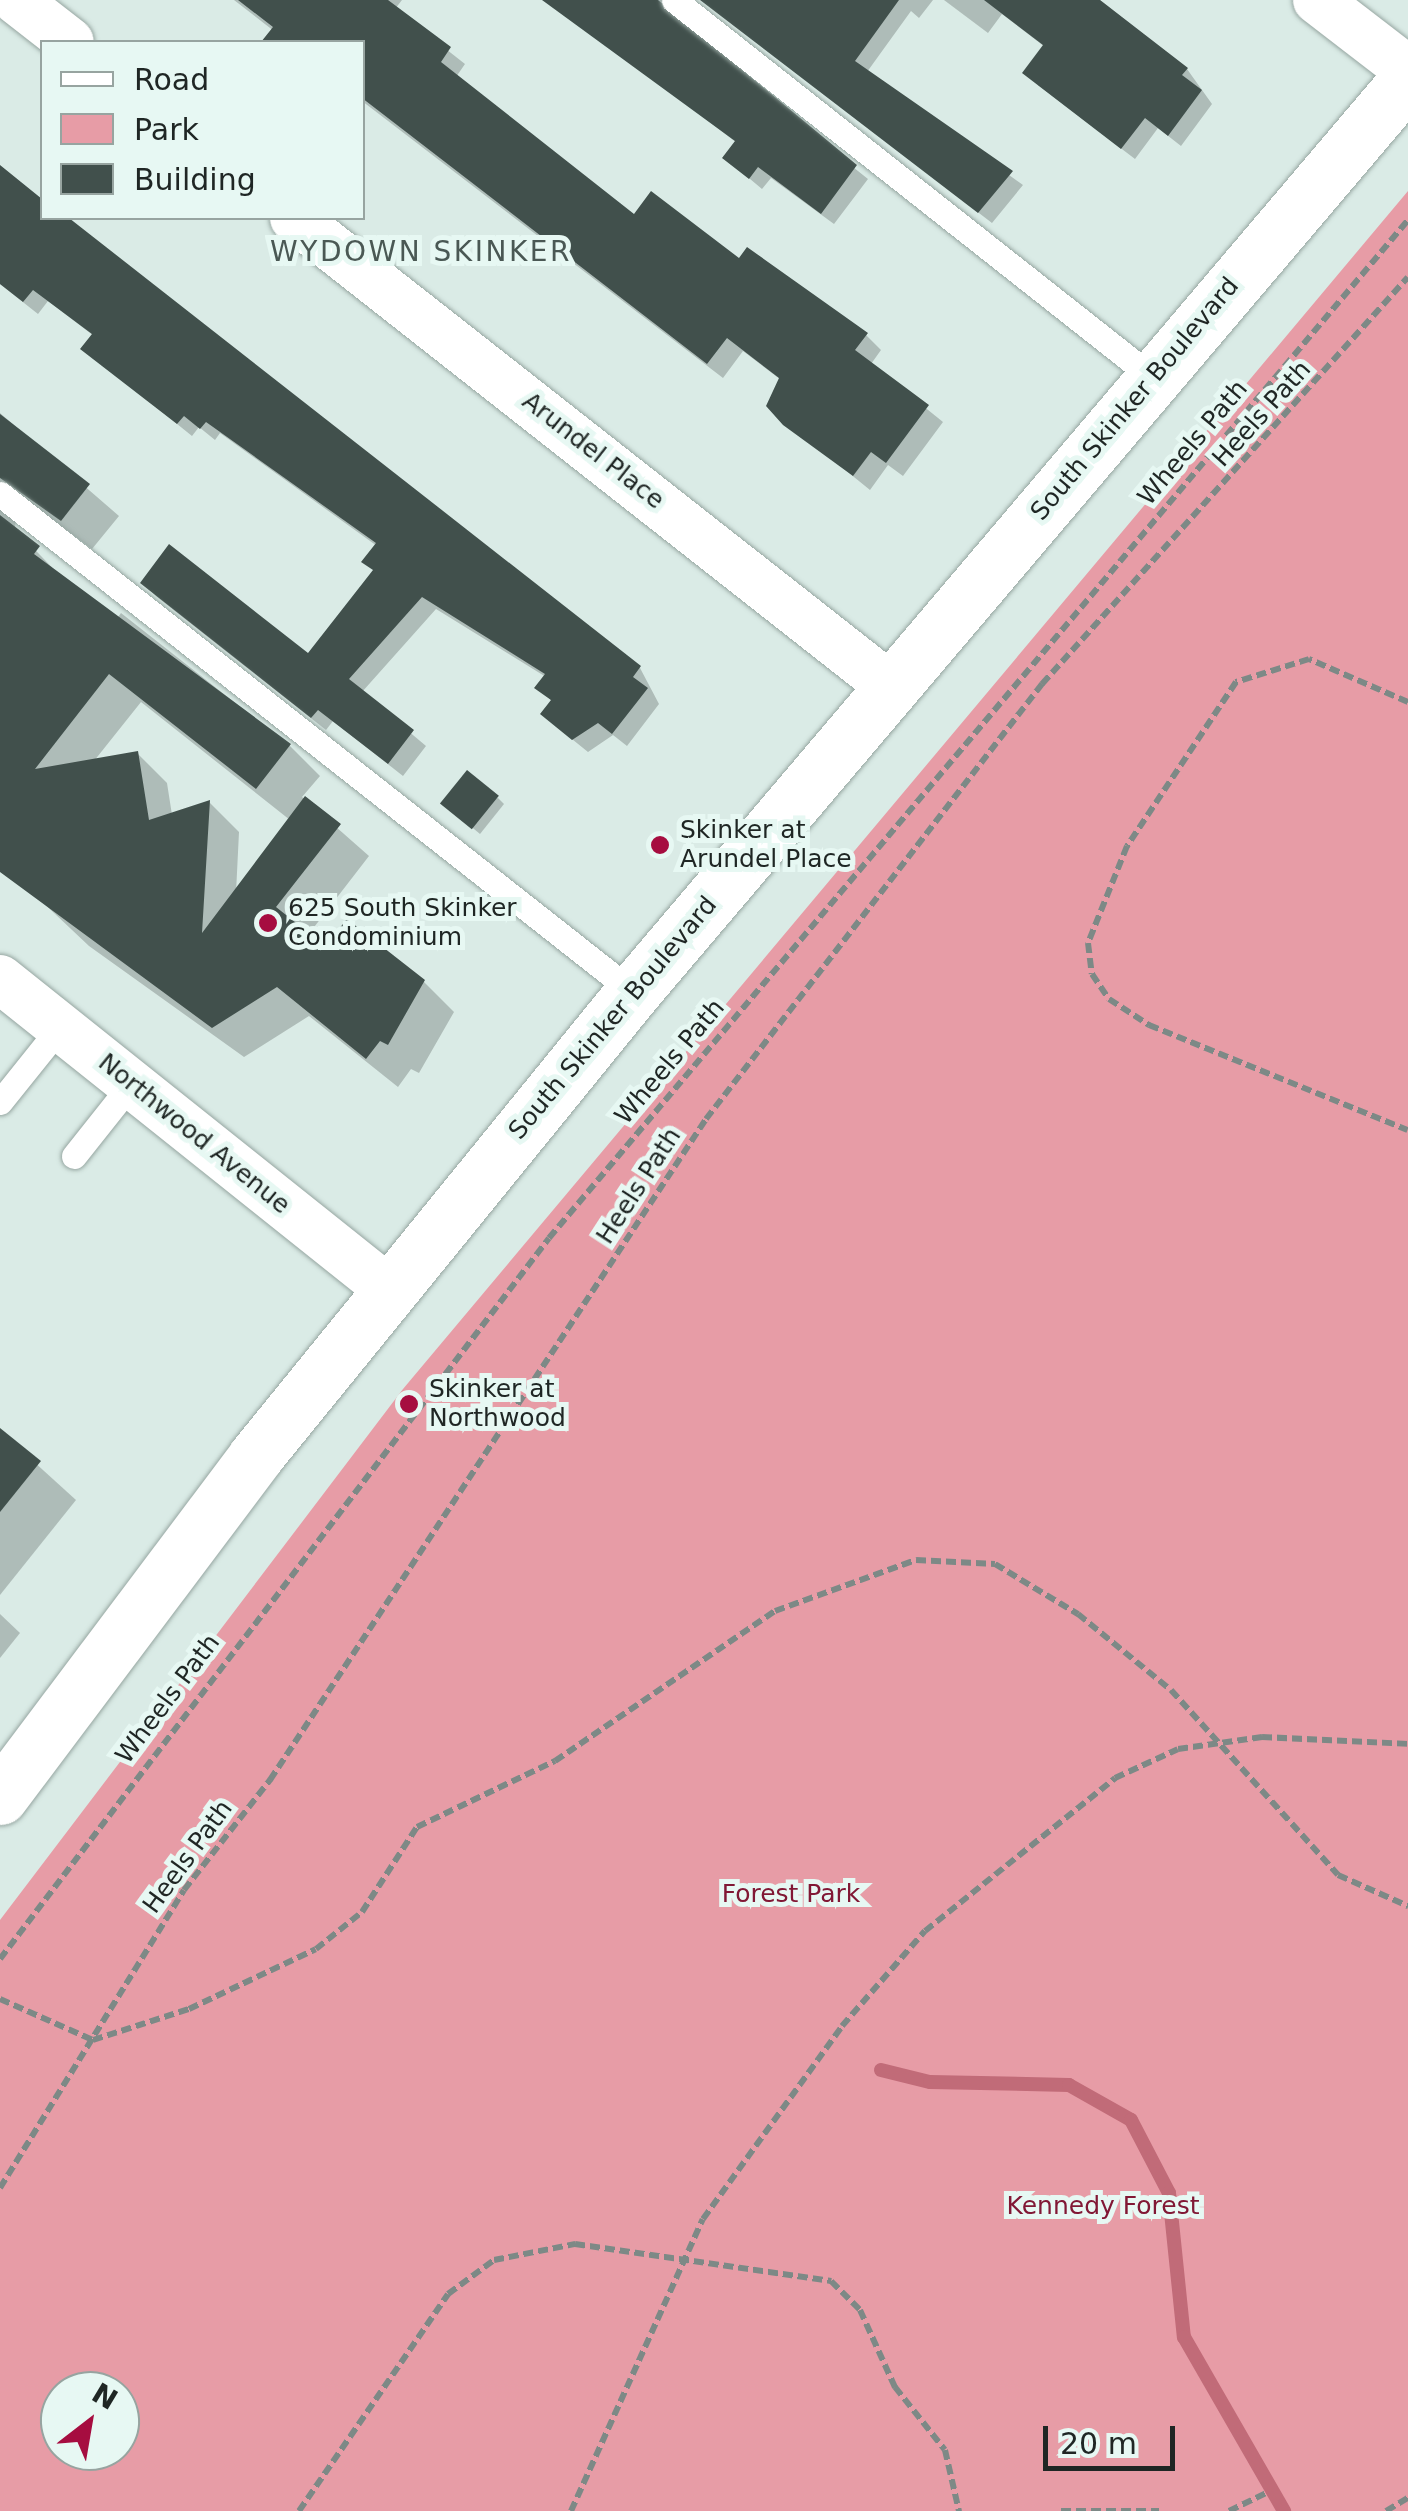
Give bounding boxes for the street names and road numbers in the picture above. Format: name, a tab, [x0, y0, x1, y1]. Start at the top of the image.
street label: South Skinker Boulevard	[1025, 272, 1245, 526]
street label: Heels Path	[1207, 355, 1317, 473]
street label: Wheels Path	[1132, 374, 1254, 512]
street label: Arundel Place	[516, 386, 670, 516]
street label: South Skinker Boulevard	[503, 891, 723, 1145]
street label: Wheels Path	[609, 993, 731, 1131]
street label: Northwood Avenue	[92, 1048, 296, 1220]
street label: Heels Path	[590, 1122, 688, 1250]
street label: Wheels Path	[110, 1628, 226, 1770]
street label: Heels Path	[137, 1795, 239, 1919]

